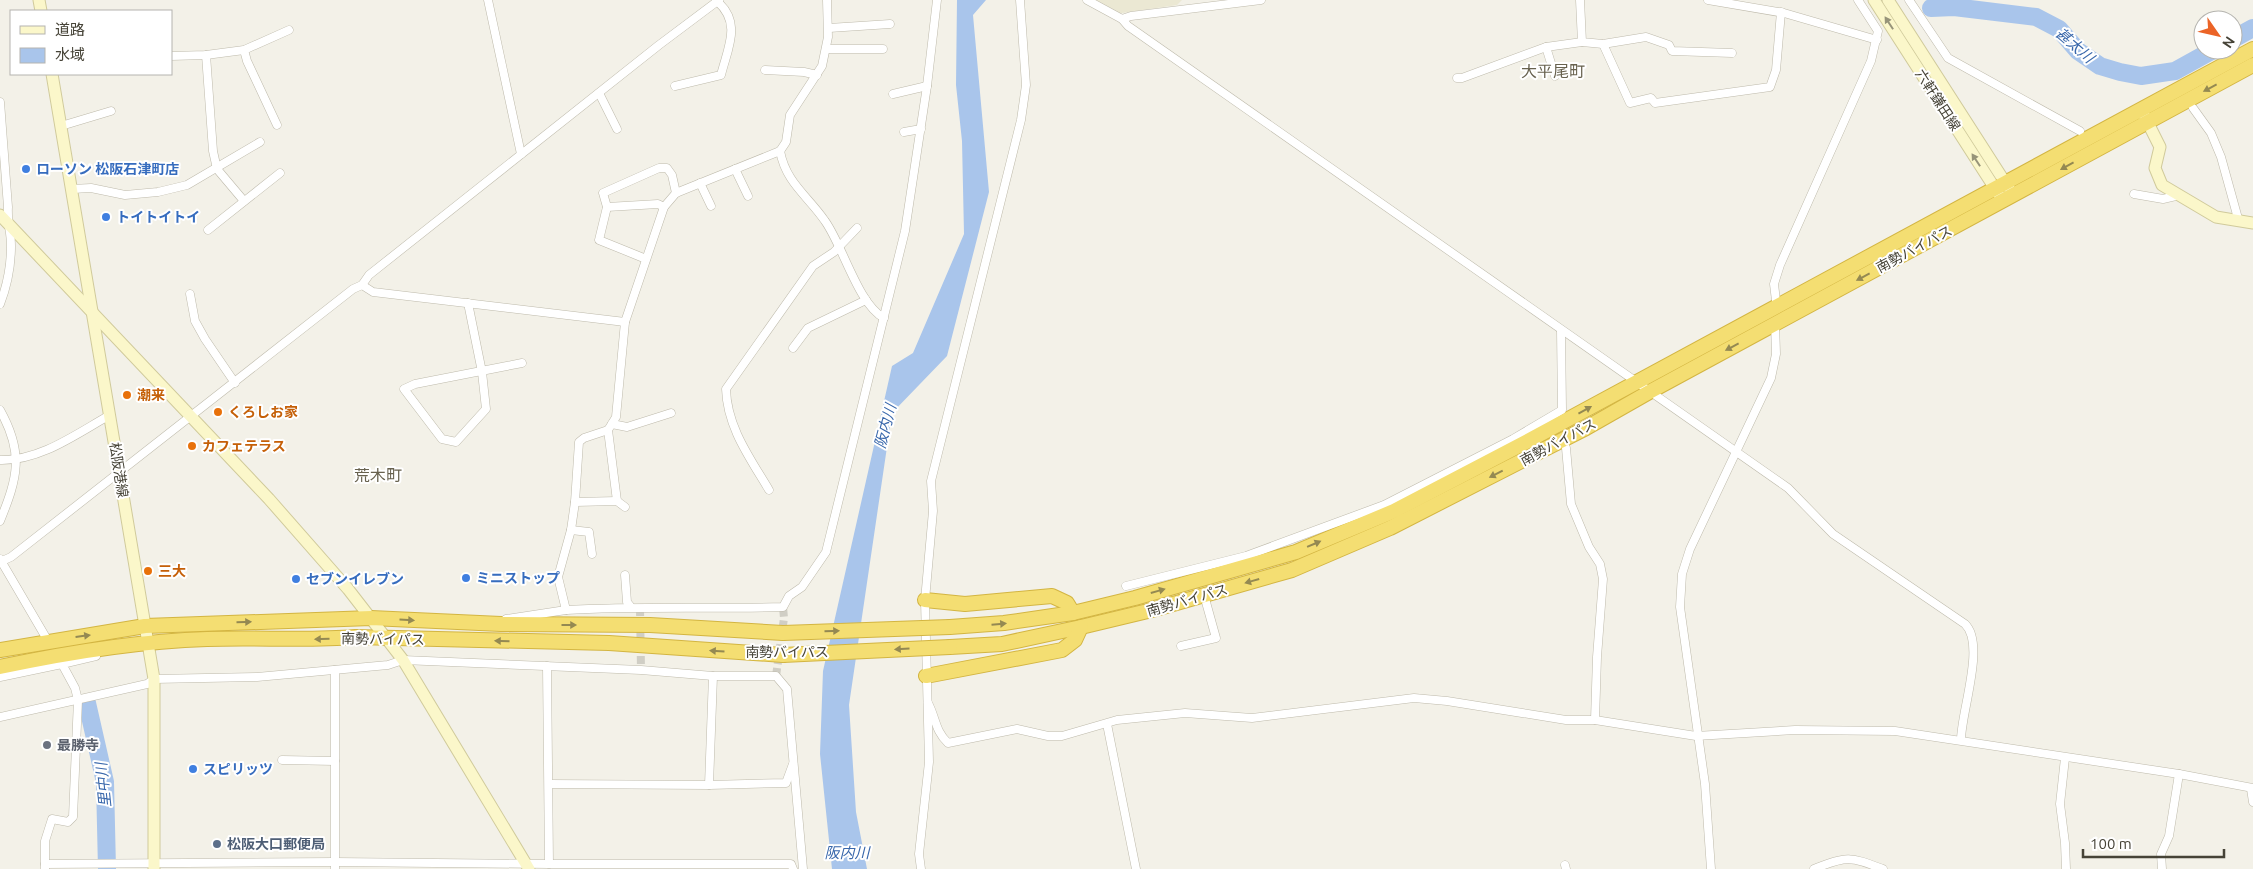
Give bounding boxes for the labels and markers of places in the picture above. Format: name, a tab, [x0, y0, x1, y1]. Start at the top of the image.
place label: ローソン 松阪石津町店	[36, 161, 179, 177]
marker: ローソン 松阪石津町店	[20, 163, 32, 175]
place label: トイトイトイ	[116, 209, 200, 225]
marker: トイトイトイ	[100, 211, 112, 223]
place label: 潮来	[137, 387, 165, 403]
marker: 潮来	[121, 389, 133, 401]
place label: くろしお家	[228, 404, 298, 420]
marker: くろしお家	[212, 406, 224, 418]
place label: カフェテラス	[202, 438, 286, 454]
marker: カフェテラス	[186, 440, 198, 452]
place label: 三大	[158, 563, 186, 579]
marker: 三大	[142, 565, 154, 577]
place label: ミニストップ	[476, 570, 560, 586]
place label: セブンイレブン	[306, 571, 404, 587]
marker: ミニストップ	[460, 572, 472, 584]
marker: セブンイレブン	[290, 573, 302, 585]
place label: 最勝寺	[57, 737, 99, 753]
marker: 最勝寺	[41, 739, 53, 751]
place label: スピリッツ	[203, 761, 273, 777]
marker: スピリッツ	[187, 763, 199, 775]
place label: 松阪大口郵便局	[227, 836, 325, 852]
marker: 松阪大口郵便局	[211, 838, 223, 850]

